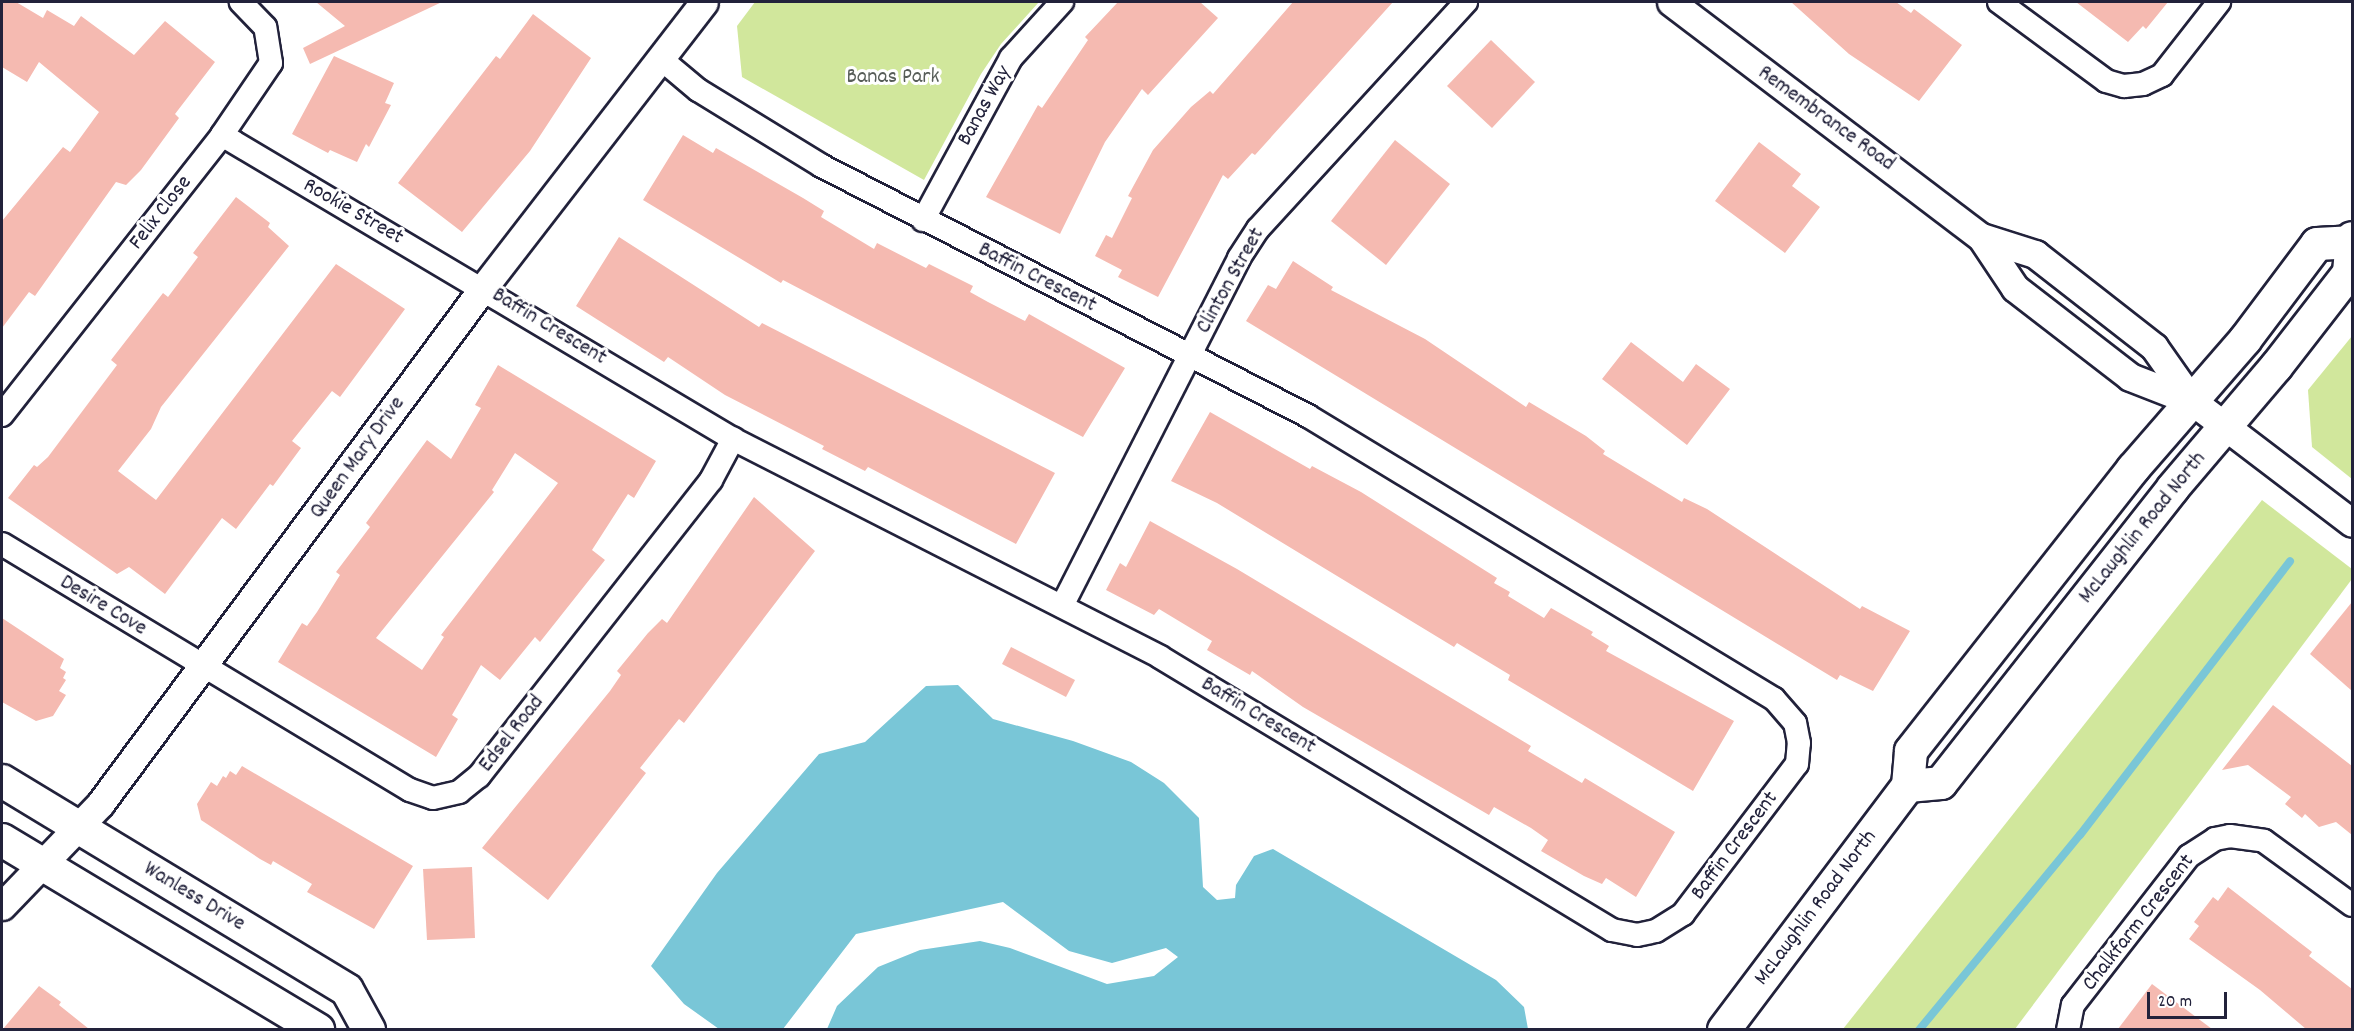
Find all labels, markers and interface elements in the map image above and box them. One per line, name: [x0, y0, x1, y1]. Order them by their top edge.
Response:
street label: Remembrance Road: [1752, 60, 1900, 178]
street label: Banas Way: [952, 61, 1018, 151]
park label: Banas Park: [846, 65, 940, 91]
street label: Felix Close: [124, 171, 198, 255]
street label: Rookie Street: [298, 173, 408, 251]
street label: Clinton Street: [1191, 223, 1271, 339]
street label: Baffin Crescent: [974, 237, 1100, 319]
street label: Baffin Crescent: [487, 282, 611, 372]
street label: Queen Mary Drive: [305, 392, 411, 524]
street label: McLaughlin Road North: [2074, 447, 2212, 609]
street label: Desire Cove: [55, 570, 151, 642]
street label: Baffin Crescent: [1196, 671, 1320, 761]
street label: Edsel Road: [474, 690, 550, 778]
street label: Baffin Crescent: [1686, 787, 1784, 905]
street label: McLaughlin Road North: [1749, 825, 1883, 991]
street label: Chalkfarm Crescent: [2077, 849, 2201, 997]
street label: Wanless Drive: [138, 856, 250, 938]
scale bar: [2150, 980, 2230, 1018]
text: 20 m: [2158, 990, 2192, 1015]

